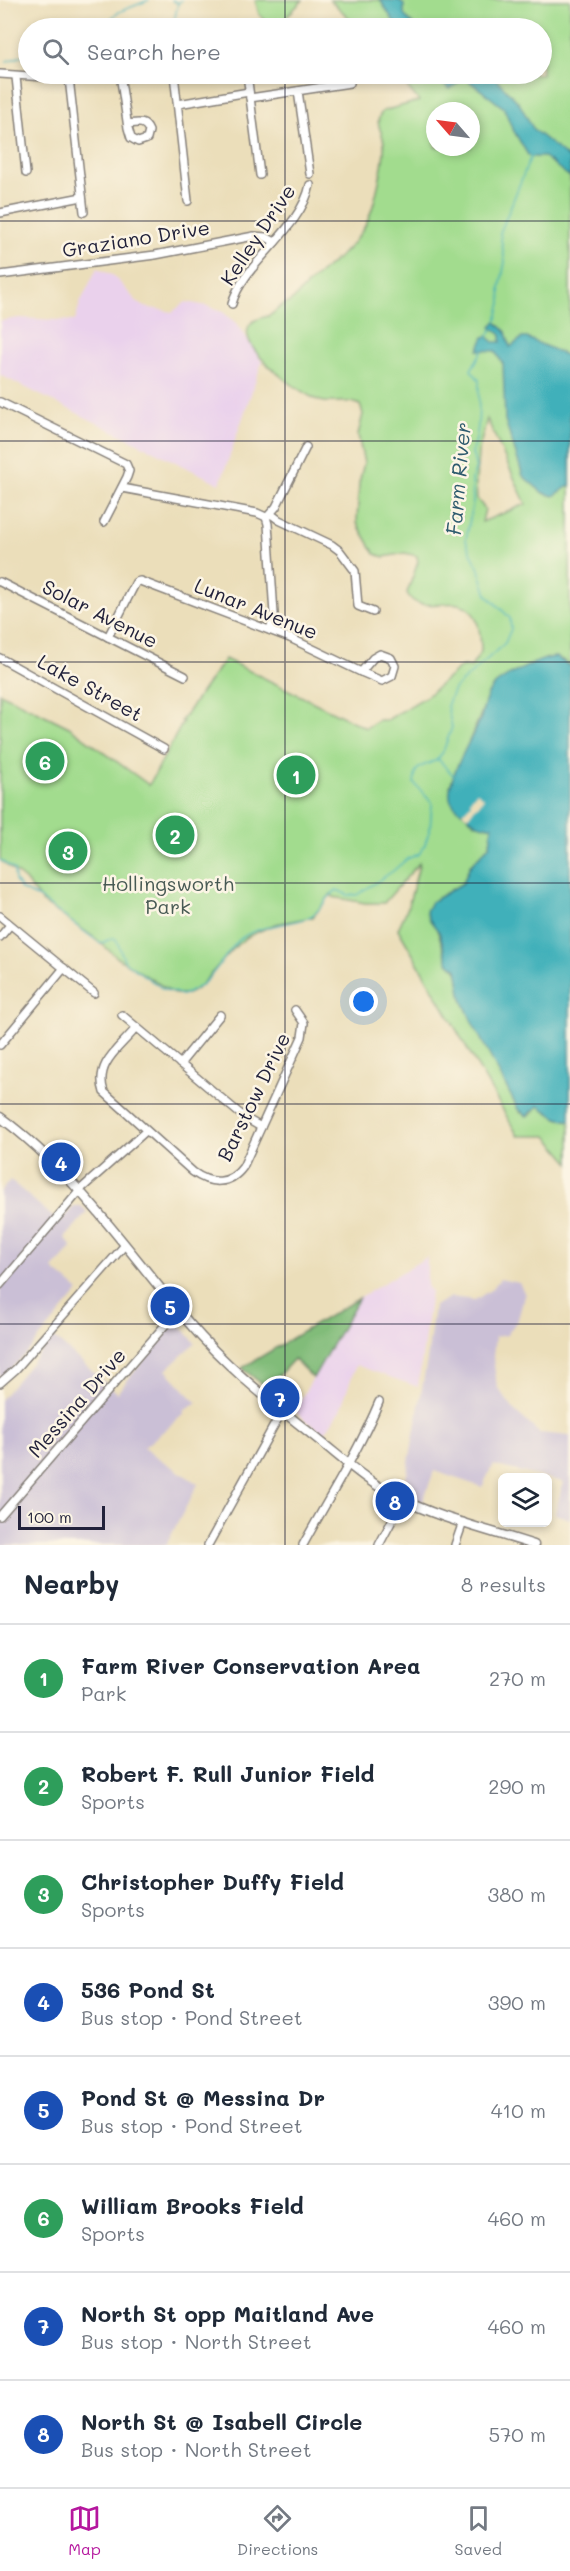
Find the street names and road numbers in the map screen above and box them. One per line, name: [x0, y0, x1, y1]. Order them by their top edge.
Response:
street label: Kelley Drive: [214, 179, 301, 290]
street label: Graziano Drive: [60, 213, 212, 263]
street label: Lunar Avenue: [191, 572, 322, 645]
street label: Solar Avenue: [38, 573, 163, 653]
street label: Lake Street: [33, 648, 148, 727]
street label: Barstow Drive: [211, 1028, 295, 1165]
street label: Messina Drive: [22, 1342, 131, 1462]

